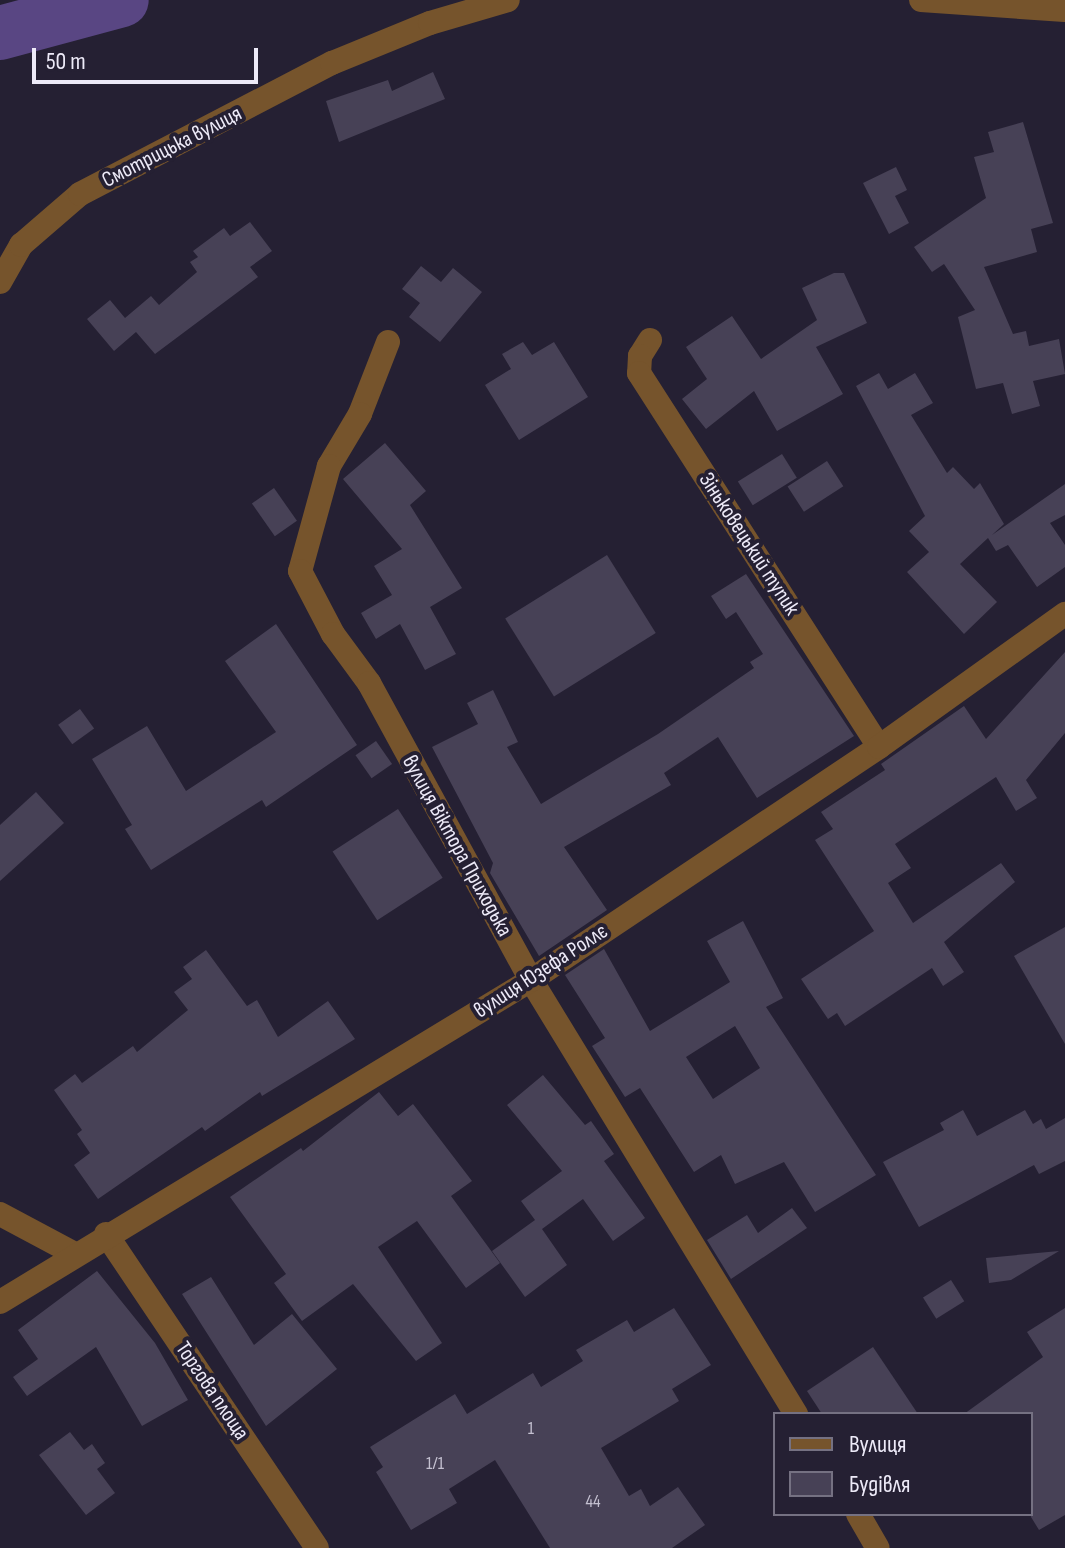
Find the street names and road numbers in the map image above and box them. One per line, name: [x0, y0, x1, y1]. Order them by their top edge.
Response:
street label: Смотрицька вулиця: [98, 100, 246, 194]
street label: Зіньковецький тупик: [693, 468, 805, 620]
street label: вулиця Віктора Приходька: [396, 751, 518, 941]
street label: вулиця Юзефа Роллє: [469, 918, 613, 1024]
street label: Торгова площа: [169, 1337, 255, 1445]

